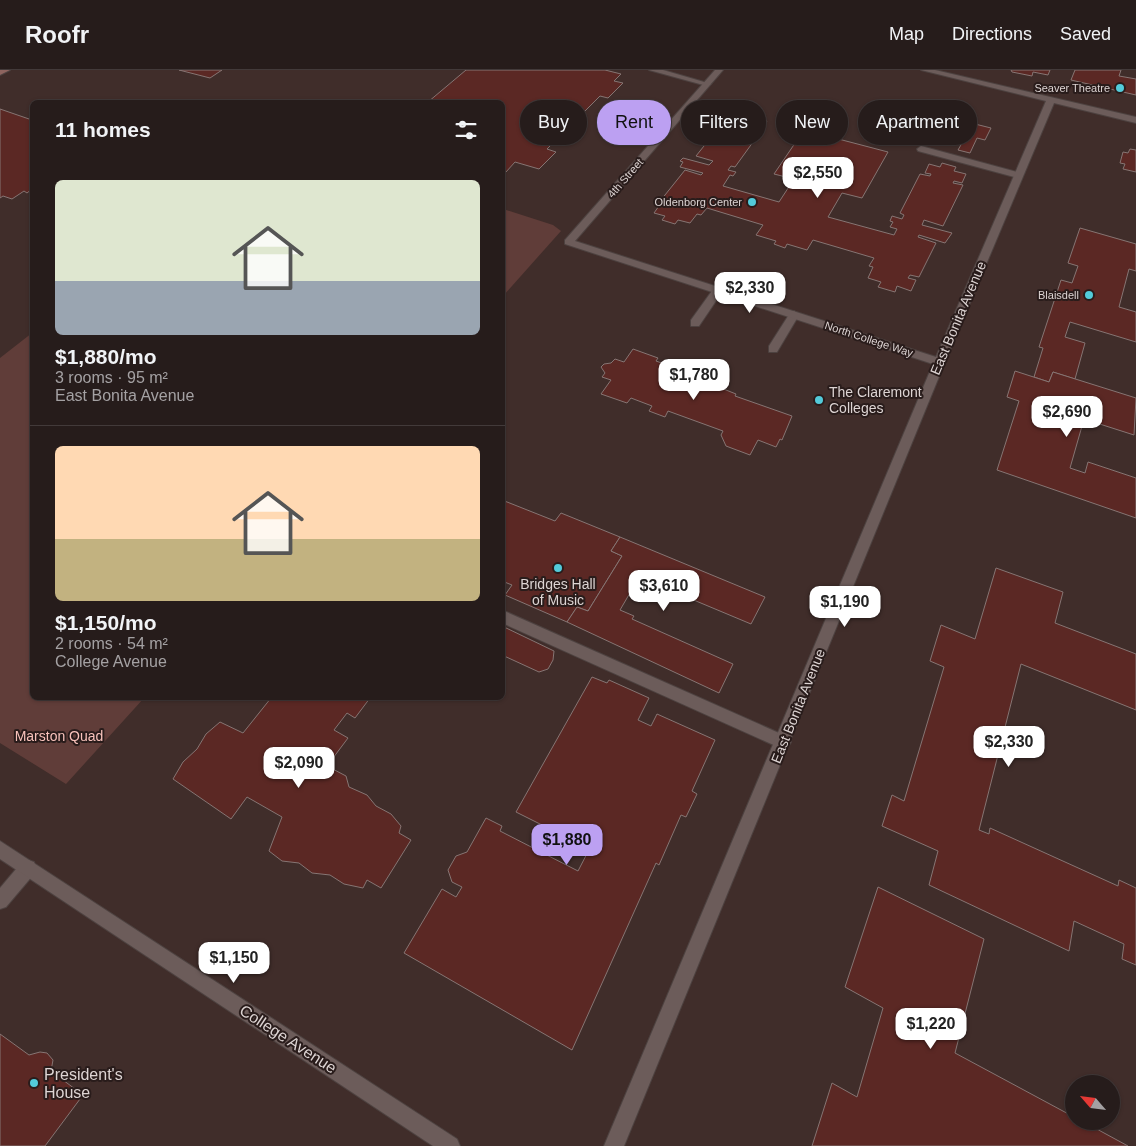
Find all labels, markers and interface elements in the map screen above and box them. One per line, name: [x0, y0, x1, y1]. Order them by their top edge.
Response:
text: Roofr: [25, 21, 89, 48]
text: Map: [889, 24, 924, 44]
text: Directions: [952, 24, 1032, 44]
text: Saved: [1060, 24, 1111, 44]
place label: Seaver Theatre: [1034, 82, 1110, 94]
marker: Seaver Theatre: [1114, 82, 1126, 94]
chip: Buy: [520, 100, 587, 145]
chip: Rent: [597, 100, 671, 145]
chip: Filters: [681, 100, 766, 145]
chip: New: [776, 100, 848, 145]
chip: Apartment: [858, 100, 977, 145]
icon: filters: [452, 116, 480, 144]
text: 11 homes: [55, 118, 151, 141]
street label: 4th Street: [605, 156, 645, 200]
pin: $2,550: [777, 156, 859, 199]
text: $2,550: [794, 164, 842, 181]
place label: Oldenborg Center: [655, 196, 742, 208]
marker: Oldenborg Center: [746, 196, 758, 208]
icon: home: [223, 213, 313, 303]
street label: East Bonita Avenue: [927, 259, 989, 377]
pin: $2,330: [709, 272, 791, 314]
text: $2,330: [726, 279, 774, 296]
place label: Blaisdell: [1038, 289, 1079, 301]
marker: Blaisdell: [1083, 289, 1095, 301]
street label: North College Way: [823, 319, 915, 359]
text: $1,880/mo: [55, 345, 157, 368]
pin: $1,780: [653, 358, 735, 401]
text: $1,780: [670, 366, 718, 383]
text: 3 rooms · 95 m²: [55, 369, 168, 386]
place label: The Claremont Colleges: [829, 384, 922, 416]
text: East Bonita Avenue: [55, 387, 194, 404]
marker: The Claremont Colleges: [813, 394, 825, 406]
pin: $2,690: [1026, 396, 1108, 438]
text: $2,690: [1043, 403, 1091, 420]
icon: home: [223, 478, 313, 568]
marker: Bridges Hall of Music: [552, 562, 564, 574]
pin: $3,610: [623, 570, 705, 612]
place label: Bridges Hall of Music: [520, 576, 596, 608]
text: $3,610: [640, 577, 688, 594]
pin: $1,190: [804, 586, 886, 628]
text: $1,190: [821, 593, 869, 610]
text: $1,150/mo: [55, 611, 157, 634]
text: 2 rooms · 54 m²: [55, 635, 168, 652]
street label: East Bonita Avenue: [768, 646, 828, 766]
text: College Avenue: [55, 653, 167, 670]
pin: $2,330: [968, 726, 1050, 768]
park label: Marston Quad: [15, 728, 103, 744]
text: $2,330: [985, 733, 1033, 750]
pin: $2,090: [258, 746, 340, 789]
text: $2,090: [275, 754, 323, 771]
pin: $1,880: [526, 824, 608, 866]
text: $1,880: [543, 831, 591, 848]
pin: $1,150: [193, 942, 275, 984]
text: $1,150: [210, 949, 258, 966]
street label: College Avenue: [236, 1001, 340, 1077]
pin: $1,220: [890, 1008, 972, 1050]
text: $1,220: [907, 1015, 955, 1032]
place label: President's House: [44, 1066, 123, 1101]
north arrow: [1065, 1075, 1120, 1130]
map controls: [1065, 1075, 1120, 1130]
marker: President's House: [28, 1077, 40, 1089]

